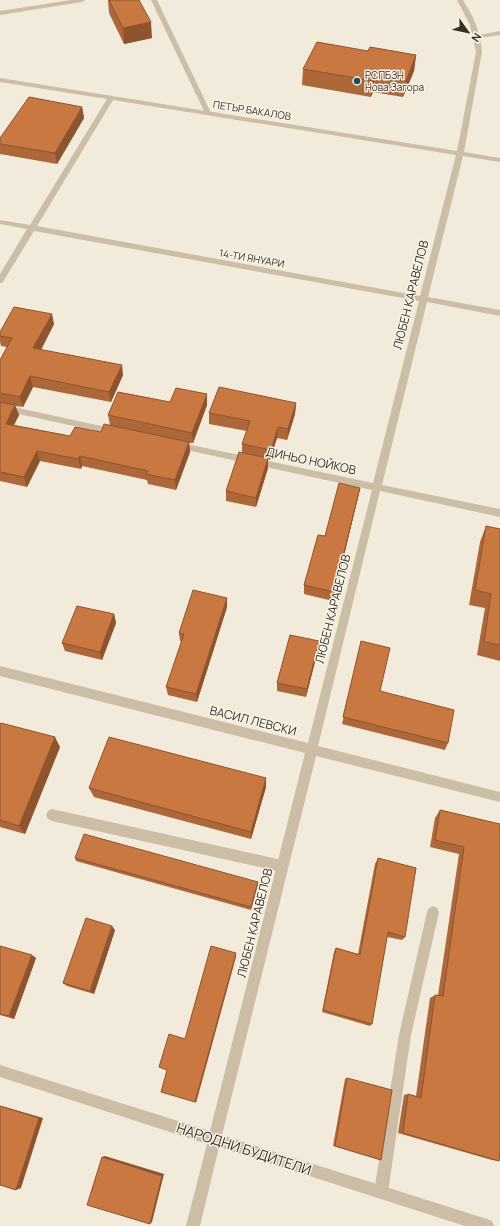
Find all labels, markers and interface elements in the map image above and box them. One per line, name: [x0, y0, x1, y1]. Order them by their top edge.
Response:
north arrow: [448, 12, 488, 52]
text: N: [468, 30, 485, 45]
place label: РСПБЗН Нова Загора: [365, 68, 424, 94]
marker: РСПБЗН Нова Загора: [352, 76, 362, 86]
street label: ПЕТЪР БАКАЛОВ: [212, 97, 292, 123]
street label: ЛЮБЕН КАРАВЕЛОВ: [389, 238, 432, 351]
street label: 14-ТИ ЯНУАРИ: [218, 245, 286, 271]
street label: ДИНЬО НОЙКОВ: [265, 443, 358, 478]
street label: ЛЮБЕН КАРАВЕЛОВ: [311, 552, 354, 665]
street label: ВАСИЛ ЛЕВСКИ: [208, 702, 298, 740]
street label: ЛЮБЕН КАРАВЕЛОВ: [233, 866, 276, 979]
street label: НАРОДНИ БУДИТЕЛИ: [174, 1118, 314, 1179]

